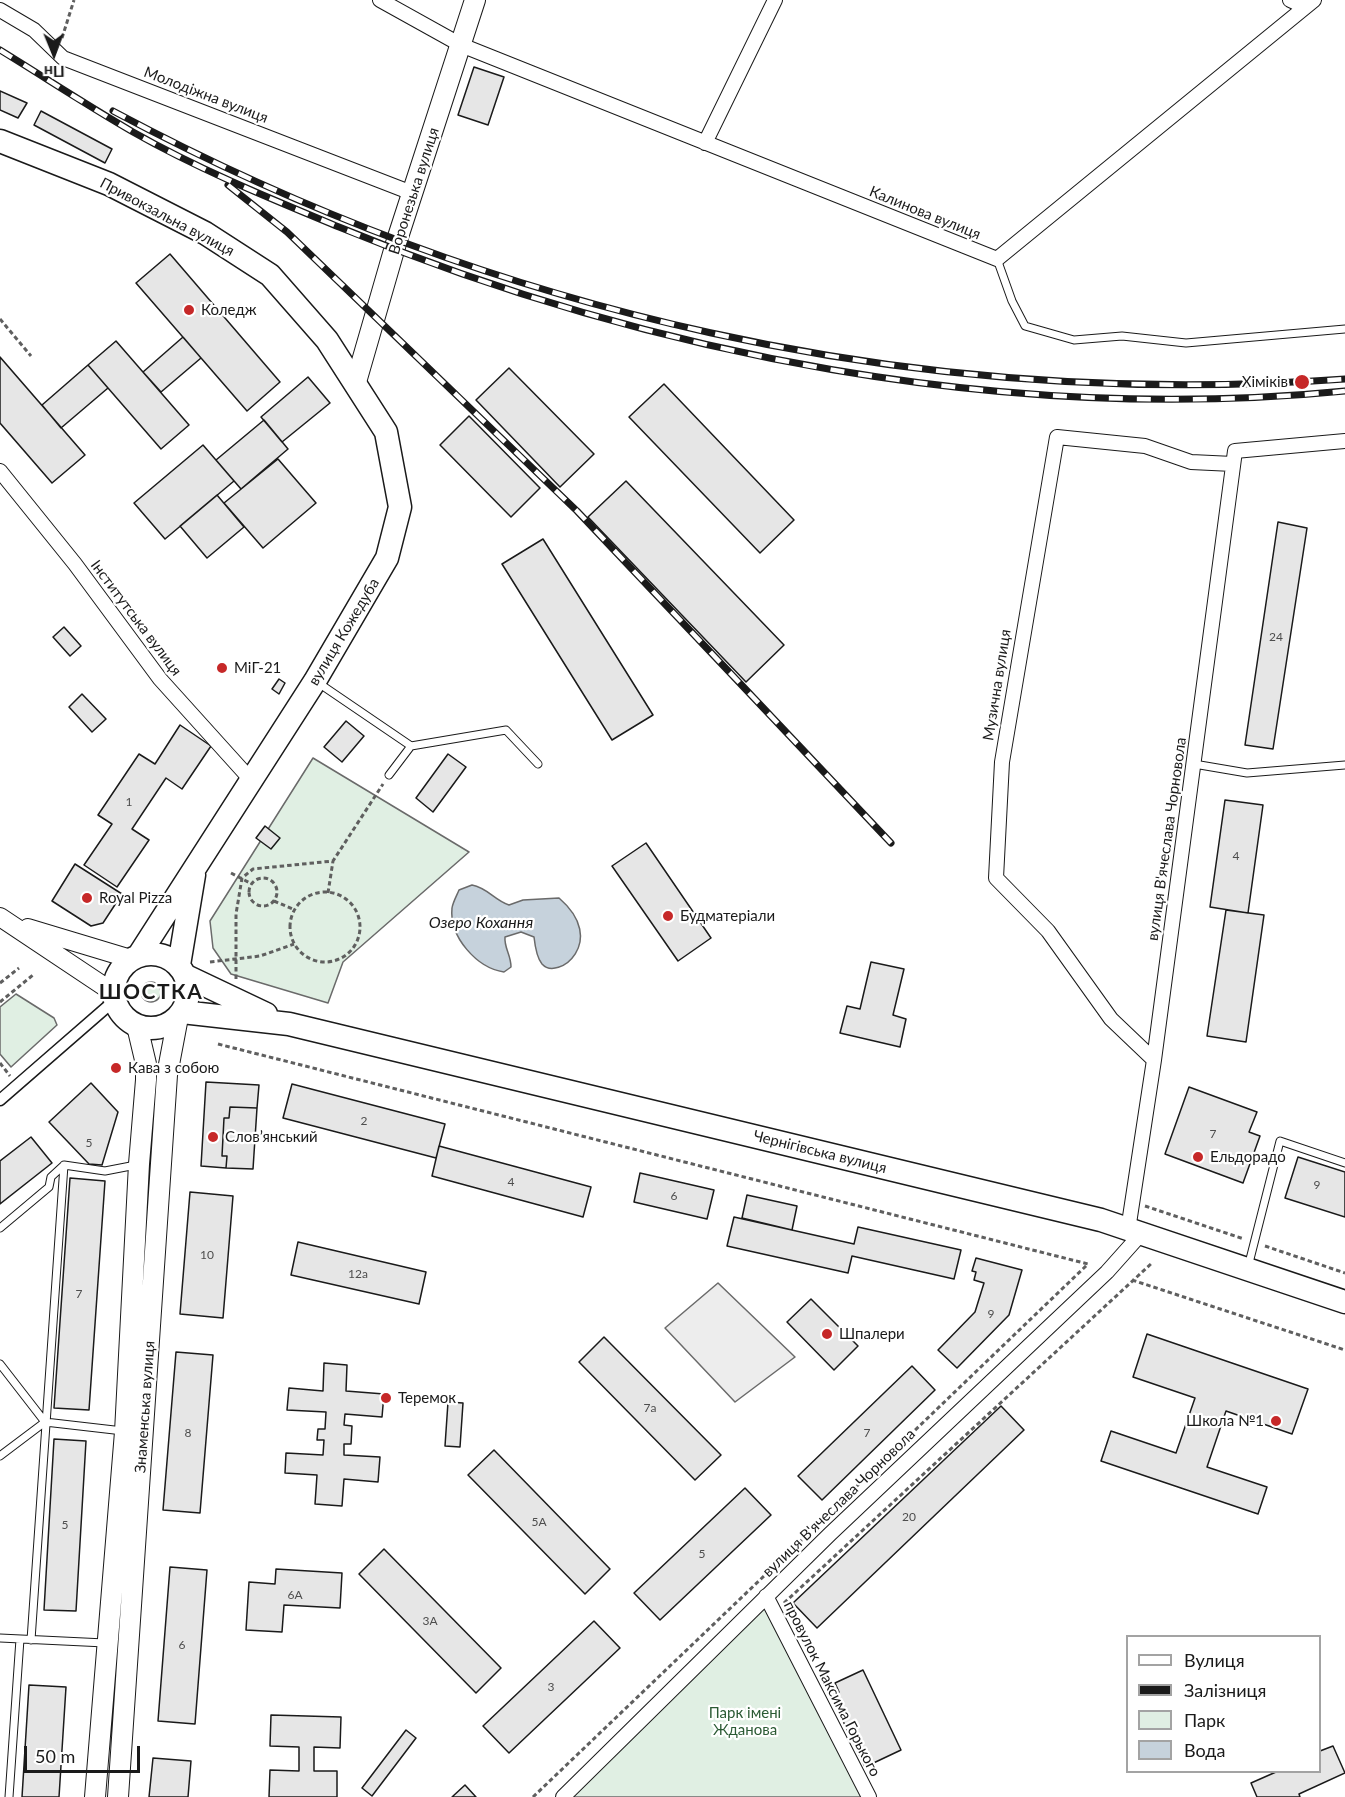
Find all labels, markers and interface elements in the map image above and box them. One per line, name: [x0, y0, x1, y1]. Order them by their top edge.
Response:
north arrow: [24, 24, 84, 84]
text: Пн: [44, 63, 65, 82]
street label: Молодіжна вулиця: [141, 63, 271, 127]
street label: Воронезька вулиця: [385, 125, 443, 257]
street label: Привокзальна вулиця: [97, 174, 237, 260]
street label: Калинова вулиця: [867, 182, 983, 244]
place label: Коледж: [201, 301, 256, 319]
marker: Коледж: [182, 303, 196, 317]
place label: Хіміків: [1242, 373, 1288, 391]
marker: Хіміків: [1293, 373, 1311, 391]
street label: Інститутська вулиця: [87, 557, 185, 679]
street label: вулиця Кожедуба: [305, 575, 383, 689]
street label: Музична вулиця: [979, 628, 1015, 742]
house number: 24: [1269, 630, 1283, 644]
place label: МіГ-21: [234, 659, 281, 677]
marker: МіГ-21: [215, 661, 229, 675]
street label: вулиця В'ячеслава Чорновола: [1144, 736, 1190, 942]
house number: 1: [126, 795, 132, 809]
house number: 4: [1233, 849, 1239, 863]
place label: Royal Pizza: [99, 889, 172, 907]
marker: Royal Pizza: [80, 891, 94, 905]
place label: Будматеріали: [680, 907, 775, 925]
marker: Будматеріали: [661, 909, 675, 923]
water label: Озеро Кохання: [429, 913, 533, 933]
district label: ШОСТКА: [99, 979, 203, 1005]
place label: Кава з собою: [128, 1059, 219, 1077]
marker: Кава з собою: [109, 1061, 123, 1075]
house number: 2: [361, 1114, 367, 1128]
street label: Чернігівська вулиця: [751, 1127, 889, 1177]
house number: 7: [1210, 1127, 1216, 1141]
place label: Слов’янський: [225, 1128, 318, 1146]
marker: Слов’янський: [206, 1130, 220, 1144]
house number: 5: [86, 1136, 92, 1150]
place label: Ельдорадо: [1210, 1148, 1286, 1166]
marker: Ельдорадо: [1191, 1150, 1205, 1164]
house number: 4: [508, 1175, 514, 1189]
house number: 9: [1314, 1178, 1320, 1192]
house number: 6: [671, 1189, 677, 1203]
house number: 10: [200, 1248, 214, 1262]
house number: 12а: [348, 1267, 368, 1281]
house number: 7: [76, 1287, 82, 1301]
house number: 9: [988, 1307, 994, 1321]
place label: Шпалери: [839, 1325, 905, 1343]
marker: Шпалери: [820, 1327, 834, 1341]
street label: Знаменська вулиця: [131, 1340, 159, 1474]
place label: Теремок: [398, 1389, 456, 1407]
marker: Теремок: [379, 1391, 393, 1405]
house number: 7а: [644, 1401, 656, 1415]
place label: Школа №1: [1186, 1412, 1264, 1430]
marker: Школа №1: [1269, 1414, 1283, 1428]
street label: вулиця В'ячеслава Чорновола: [759, 1425, 919, 1581]
house number: 8: [185, 1426, 191, 1440]
house number: 7: [864, 1426, 870, 1440]
house number: 20: [902, 1510, 916, 1524]
house number: 5А: [531, 1515, 547, 1529]
house number: 5: [62, 1518, 68, 1532]
house number: 5: [699, 1547, 705, 1561]
house number: 6А: [287, 1588, 303, 1602]
street label: провулок Максима Горького: [780, 1598, 884, 1780]
house number: 3А: [422, 1614, 438, 1628]
legend: [1126, 1635, 1321, 1773]
house number: 6: [179, 1638, 185, 1652]
text: Вулиця: [1184, 1649, 1245, 1671]
text: Залізниця: [1184, 1679, 1266, 1701]
house number: 3: [548, 1680, 554, 1694]
park label: Парк імені Жданова: [709, 1704, 781, 1739]
text: Парк: [1184, 1709, 1225, 1731]
scale bar: [27, 1734, 142, 1772]
text: Вода: [1184, 1739, 1225, 1761]
text: 50 m: [35, 1745, 75, 1767]

